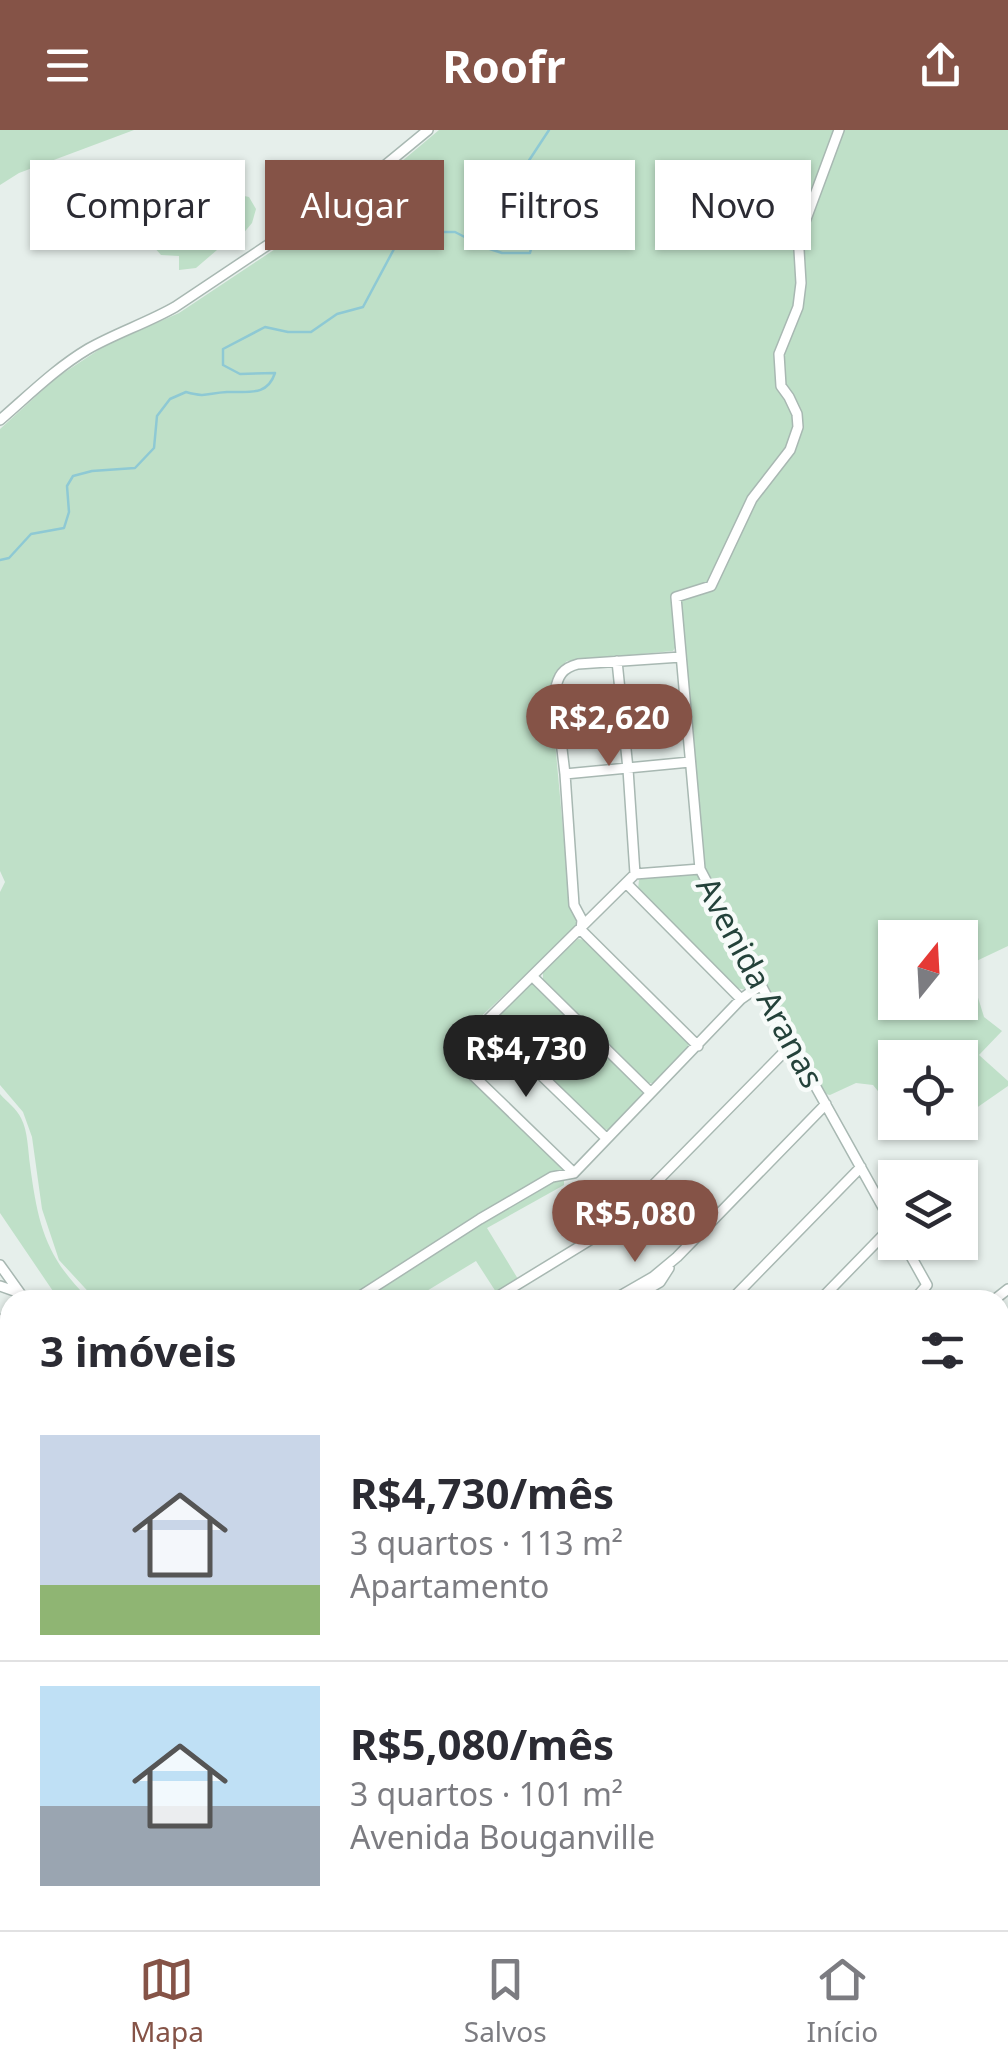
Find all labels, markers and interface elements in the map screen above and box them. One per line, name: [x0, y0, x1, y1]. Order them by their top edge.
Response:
text: Roofr: [442, 35, 566, 96]
icon: menu: [40, 38, 95, 93]
icon: share: [913, 38, 968, 93]
chip: Comprar: [30, 160, 245, 250]
chip: Alugar: [265, 160, 444, 250]
chip: Filtros: [464, 160, 635, 250]
chip: Novo: [655, 160, 811, 250]
pin: R$2,620: [517, 684, 701, 769]
text: R$2,620: [548, 695, 670, 738]
street label: Avenida Aranas: [687, 869, 835, 1095]
north arrow: [878, 920, 978, 1020]
map controls: [878, 920, 978, 1260]
pin: R$4,730: [434, 1015, 618, 1100]
text: R$4,730: [465, 1026, 587, 1069]
button: locate: [878, 1040, 978, 1140]
button: layers: [878, 1160, 978, 1260]
pin: R$5,080: [543, 1180, 727, 1265]
text: R$5,080: [574, 1191, 696, 1234]
text: 3 imóveis: [40, 1322, 237, 1379]
icon: filters: [915, 1323, 970, 1378]
text: R$4,730/mês: [350, 1464, 614, 1521]
icon: home: [120, 1475, 240, 1595]
text: 3 quartos · 113 m²: [350, 1521, 623, 1564]
text: Apartamento: [350, 1564, 549, 1607]
text: R$5,080/mês: [350, 1715, 614, 1772]
icon: home: [120, 1726, 240, 1846]
text: 3 quartos · 101 m²: [350, 1772, 623, 1815]
text: Avenida Bouganville: [350, 1815, 655, 1858]
tab: Mapa: [130, 1952, 204, 2050]
tab: Salvos: [464, 1952, 547, 2050]
tab: Início: [806, 1952, 878, 2050]

